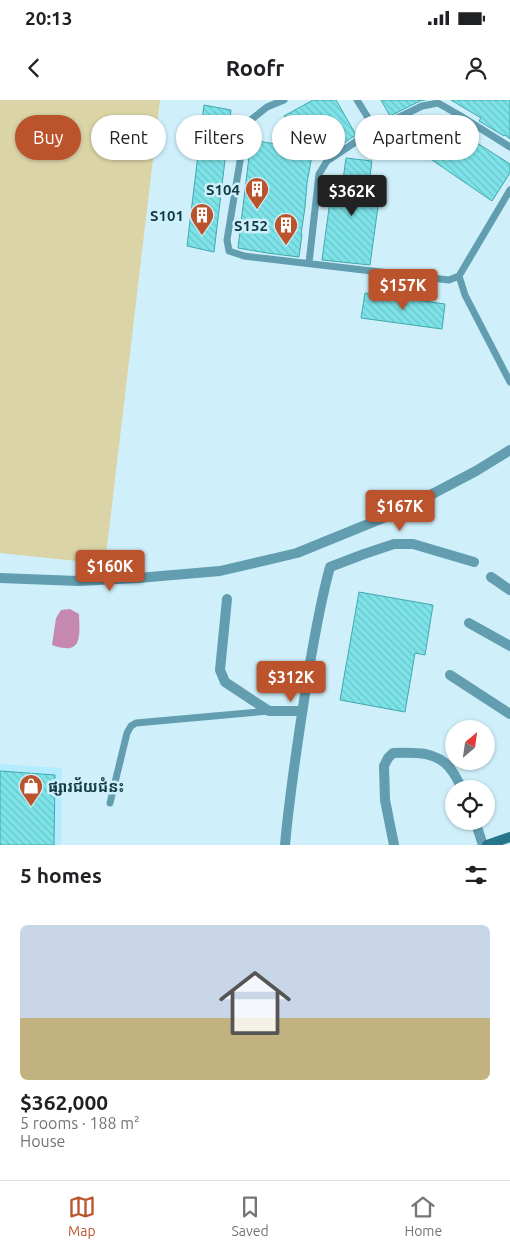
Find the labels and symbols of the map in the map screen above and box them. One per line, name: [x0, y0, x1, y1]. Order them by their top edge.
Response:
pin: $362K: [317, 174, 387, 217]
building icon: S104: [244, 176, 270, 210]
place label: S104: [206, 181, 240, 198]
building icon: S101: [189, 202, 215, 236]
place label: S101: [150, 207, 184, 224]
building icon: S152: [273, 212, 299, 246]
place label: S152: [234, 217, 268, 234]
pin: $157K: [368, 268, 438, 311]
pin: $167K: [365, 490, 435, 532]
pin: $160K: [75, 550, 145, 592]
pin: $312K: [256, 660, 326, 703]
north arrow: [445, 720, 495, 770]
shop icon: ផ្សារជ័យជំនះ: [18, 773, 44, 807]
place label: ផ្សារជ័យជំនះ: [48, 776, 124, 796]

